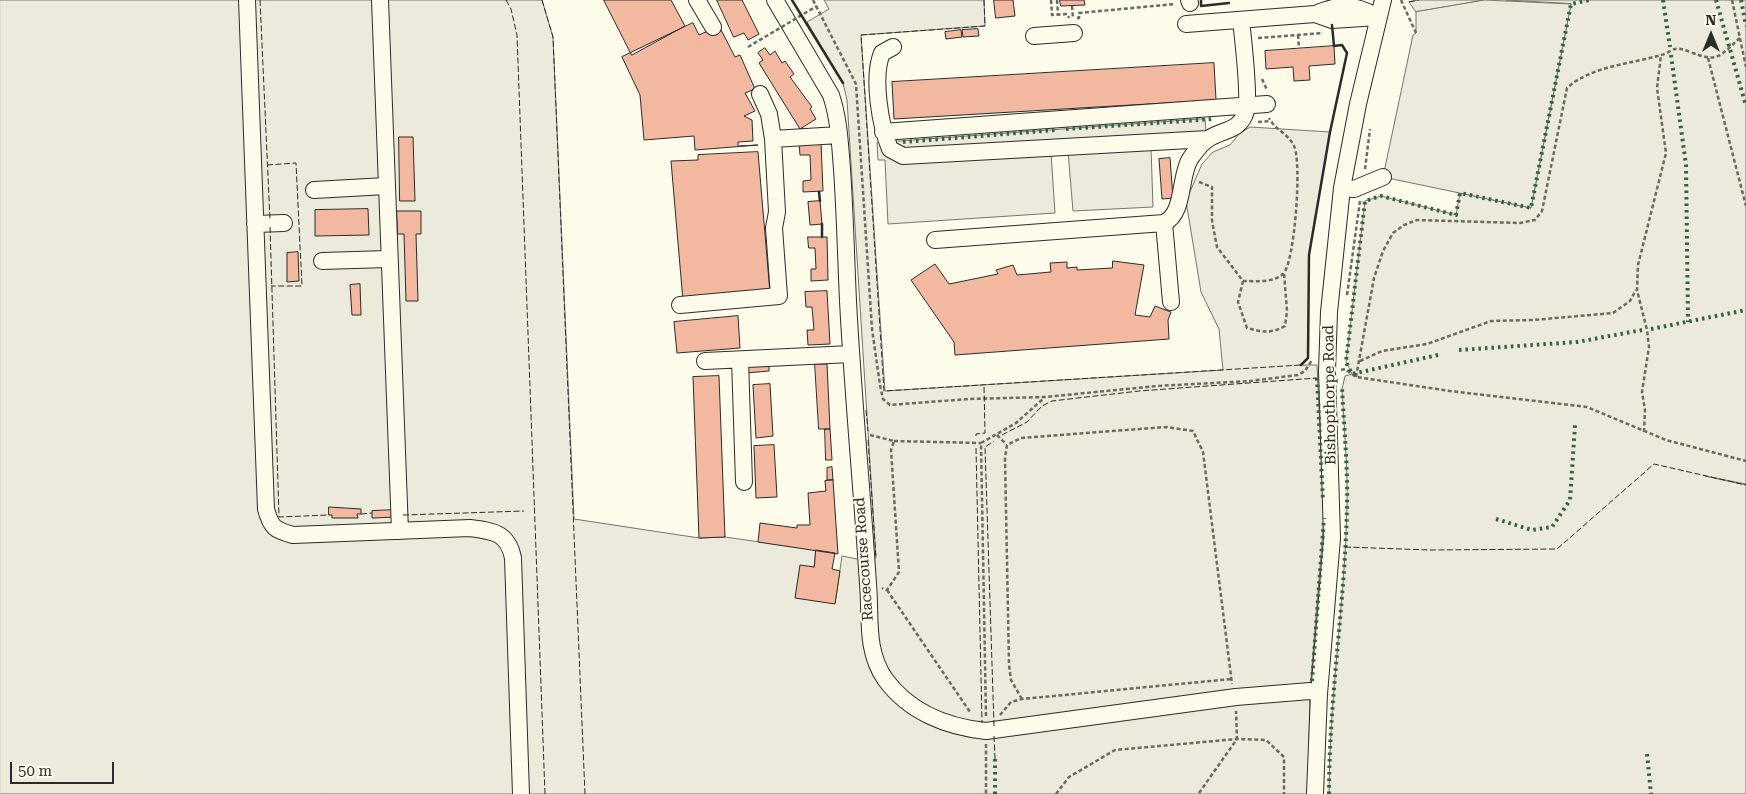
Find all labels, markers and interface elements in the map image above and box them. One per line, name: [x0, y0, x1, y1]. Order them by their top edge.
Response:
north arrow: [1686, 10, 1736, 60]
text: N: [1706, 12, 1716, 28]
street label: Bishopthorpe Road: [1320, 325, 1340, 465]
street label: Racecourse Road: [851, 497, 877, 621]
scale bar: [12, 752, 116, 784]
text: 50 m: [18, 762, 52, 780]

